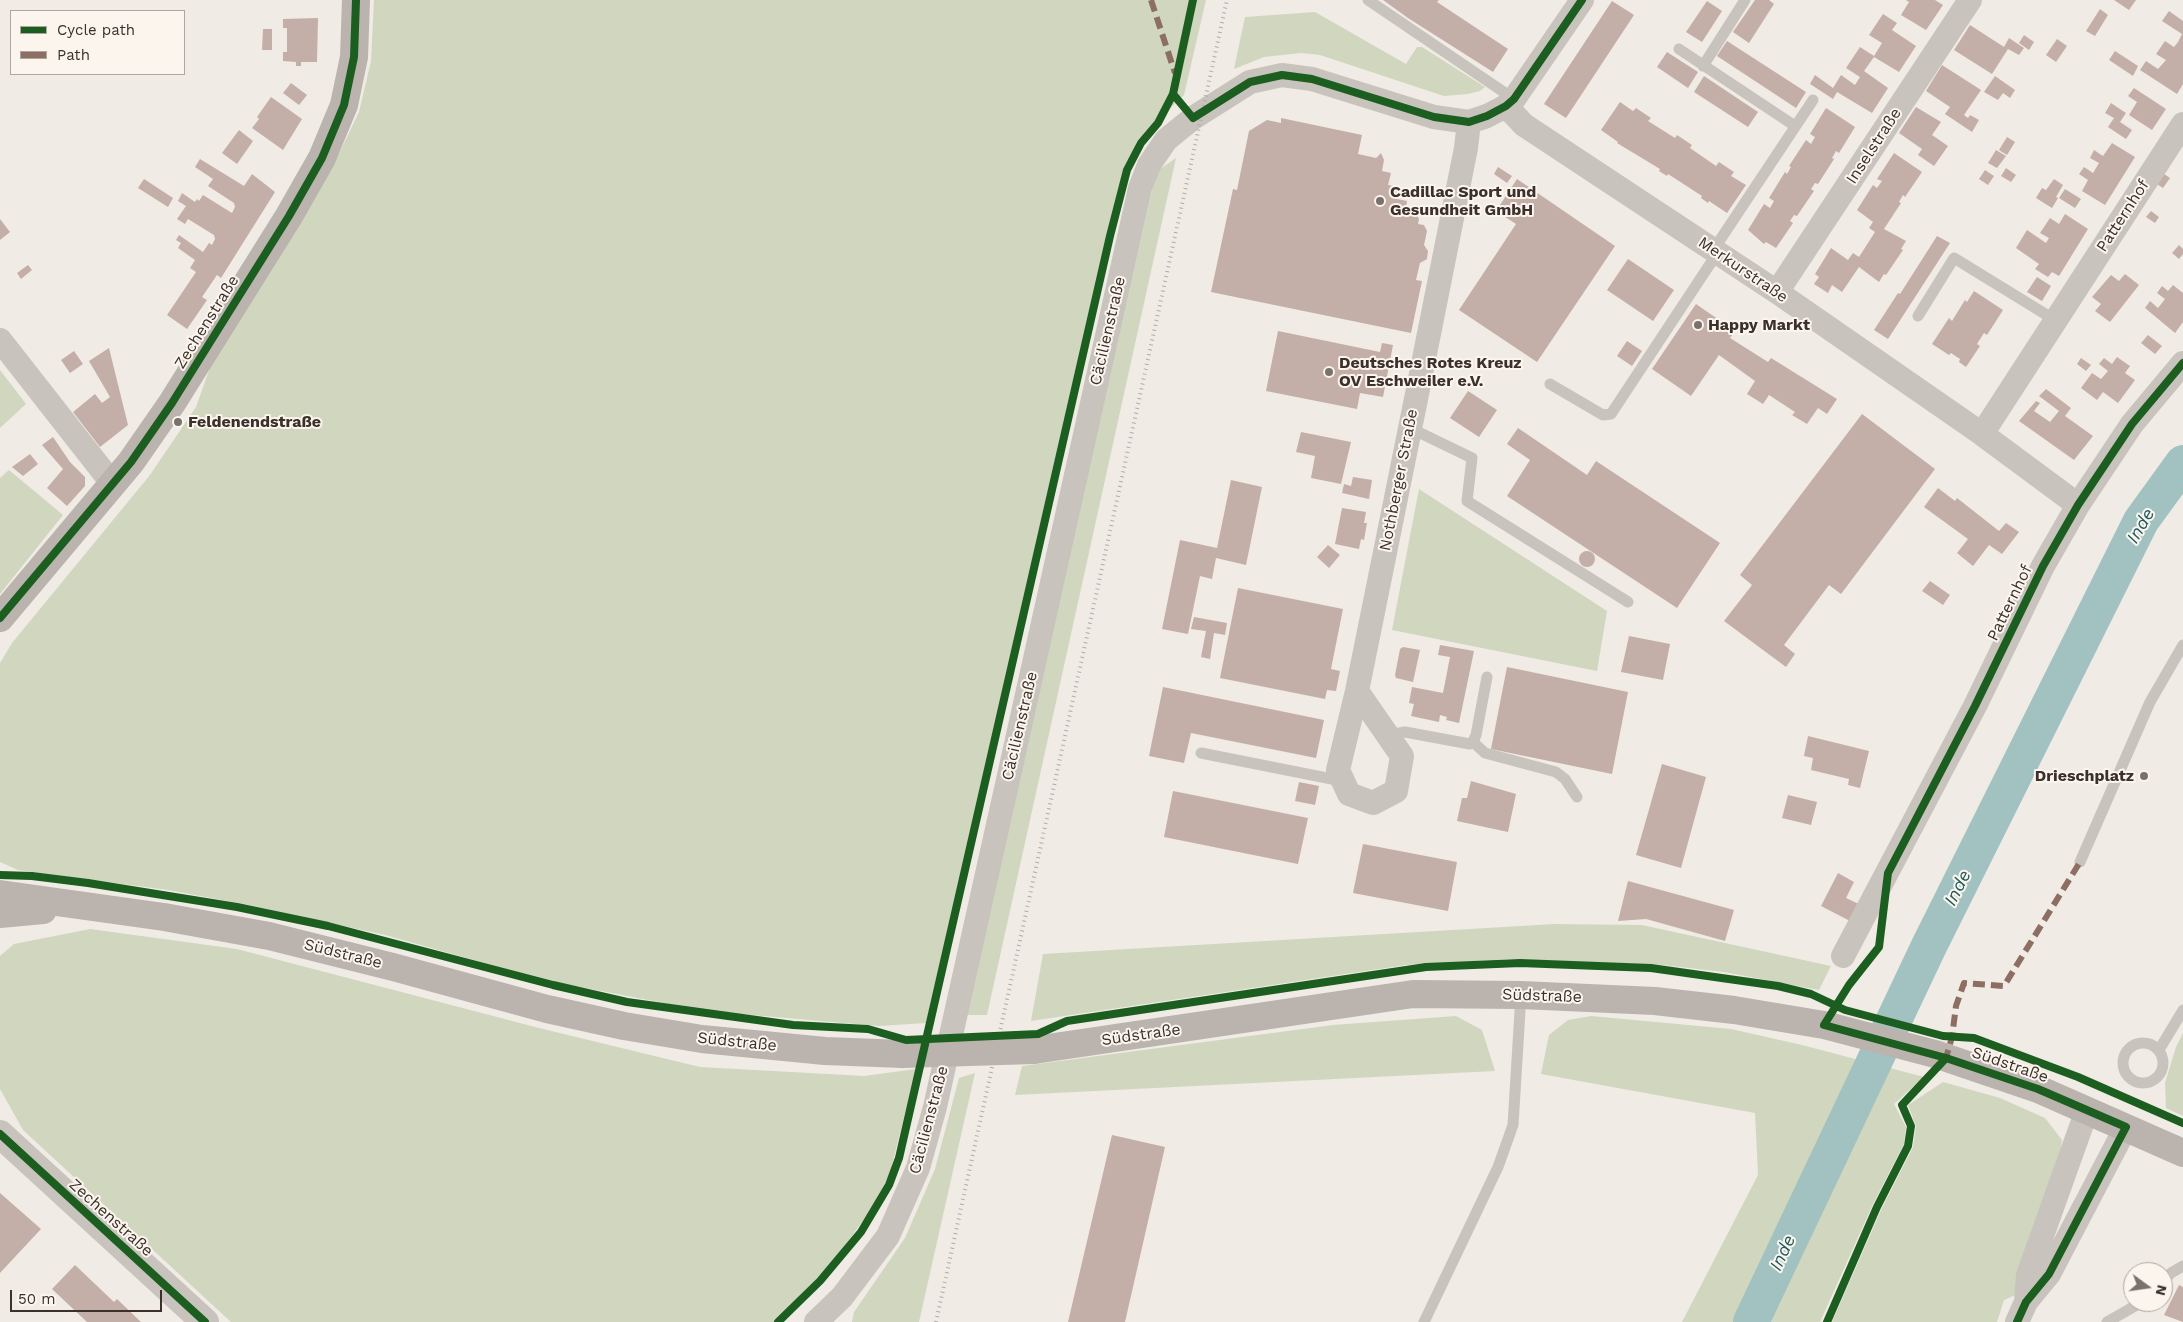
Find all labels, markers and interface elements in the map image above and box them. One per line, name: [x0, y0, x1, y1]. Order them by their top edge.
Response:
legend: [10, 10, 185, 75]
text: Cycle path: [57, 21, 135, 39]
text: Path: [57, 46, 90, 64]
street label: Inselstraße: [1842, 104, 1906, 188]
street label: Patternhof: [2093, 176, 2153, 256]
place label: Cadillac Sport und Gesundheit GmbH: [1390, 182, 1536, 220]
marker: Cadillac Sport und Gesundheit GmbH: [1374, 195, 1386, 207]
street label: Merkurstraße: [1695, 233, 1791, 307]
street label: Zechenstraße: [171, 272, 243, 372]
street label: Cäcilienstraße: [1086, 275, 1130, 387]
place label: Happy Markt: [1708, 315, 1810, 335]
marker: Happy Markt: [1692, 319, 1704, 331]
place label: Deutsches Rotes Kreuz OV Eschweiler e.V.: [1339, 353, 1522, 391]
marker: Deutsches Rotes Kreuz OV Eschweiler e.V.: [1323, 366, 1335, 378]
street label: Nothberger Straße: [1376, 407, 1422, 553]
place label: Feldenendstraße: [188, 412, 321, 432]
marker: Feldenendstraße: [172, 416, 184, 428]
water label: Inde: [2122, 504, 2160, 548]
street label: Patternhof: [1983, 562, 2037, 644]
street label: Cäcilienstraße: [998, 670, 1042, 782]
place label: Drieschplatz: [2035, 766, 2134, 786]
marker: Drieschplatz: [2138, 770, 2150, 782]
water label: Inde: [1940, 867, 1976, 909]
street label: Südstraße: [302, 935, 384, 973]
street label: Südstraße: [1502, 985, 1582, 1007]
street label: Südstraße: [1100, 1020, 1182, 1050]
street label: Südstraße: [696, 1028, 778, 1056]
street label: Südstraße: [1969, 1043, 2051, 1087]
street label: Cäcilienstraße: [905, 1064, 953, 1176]
street label: Zechenstraße: [65, 1175, 157, 1261]
water label: Inde: [1765, 1232, 1801, 1274]
north arrow: [2123, 1262, 2173, 1312]
scale bar: [12, 1280, 165, 1312]
text: N: [2153, 1283, 2171, 1297]
text: 50 m: [18, 1290, 55, 1308]

